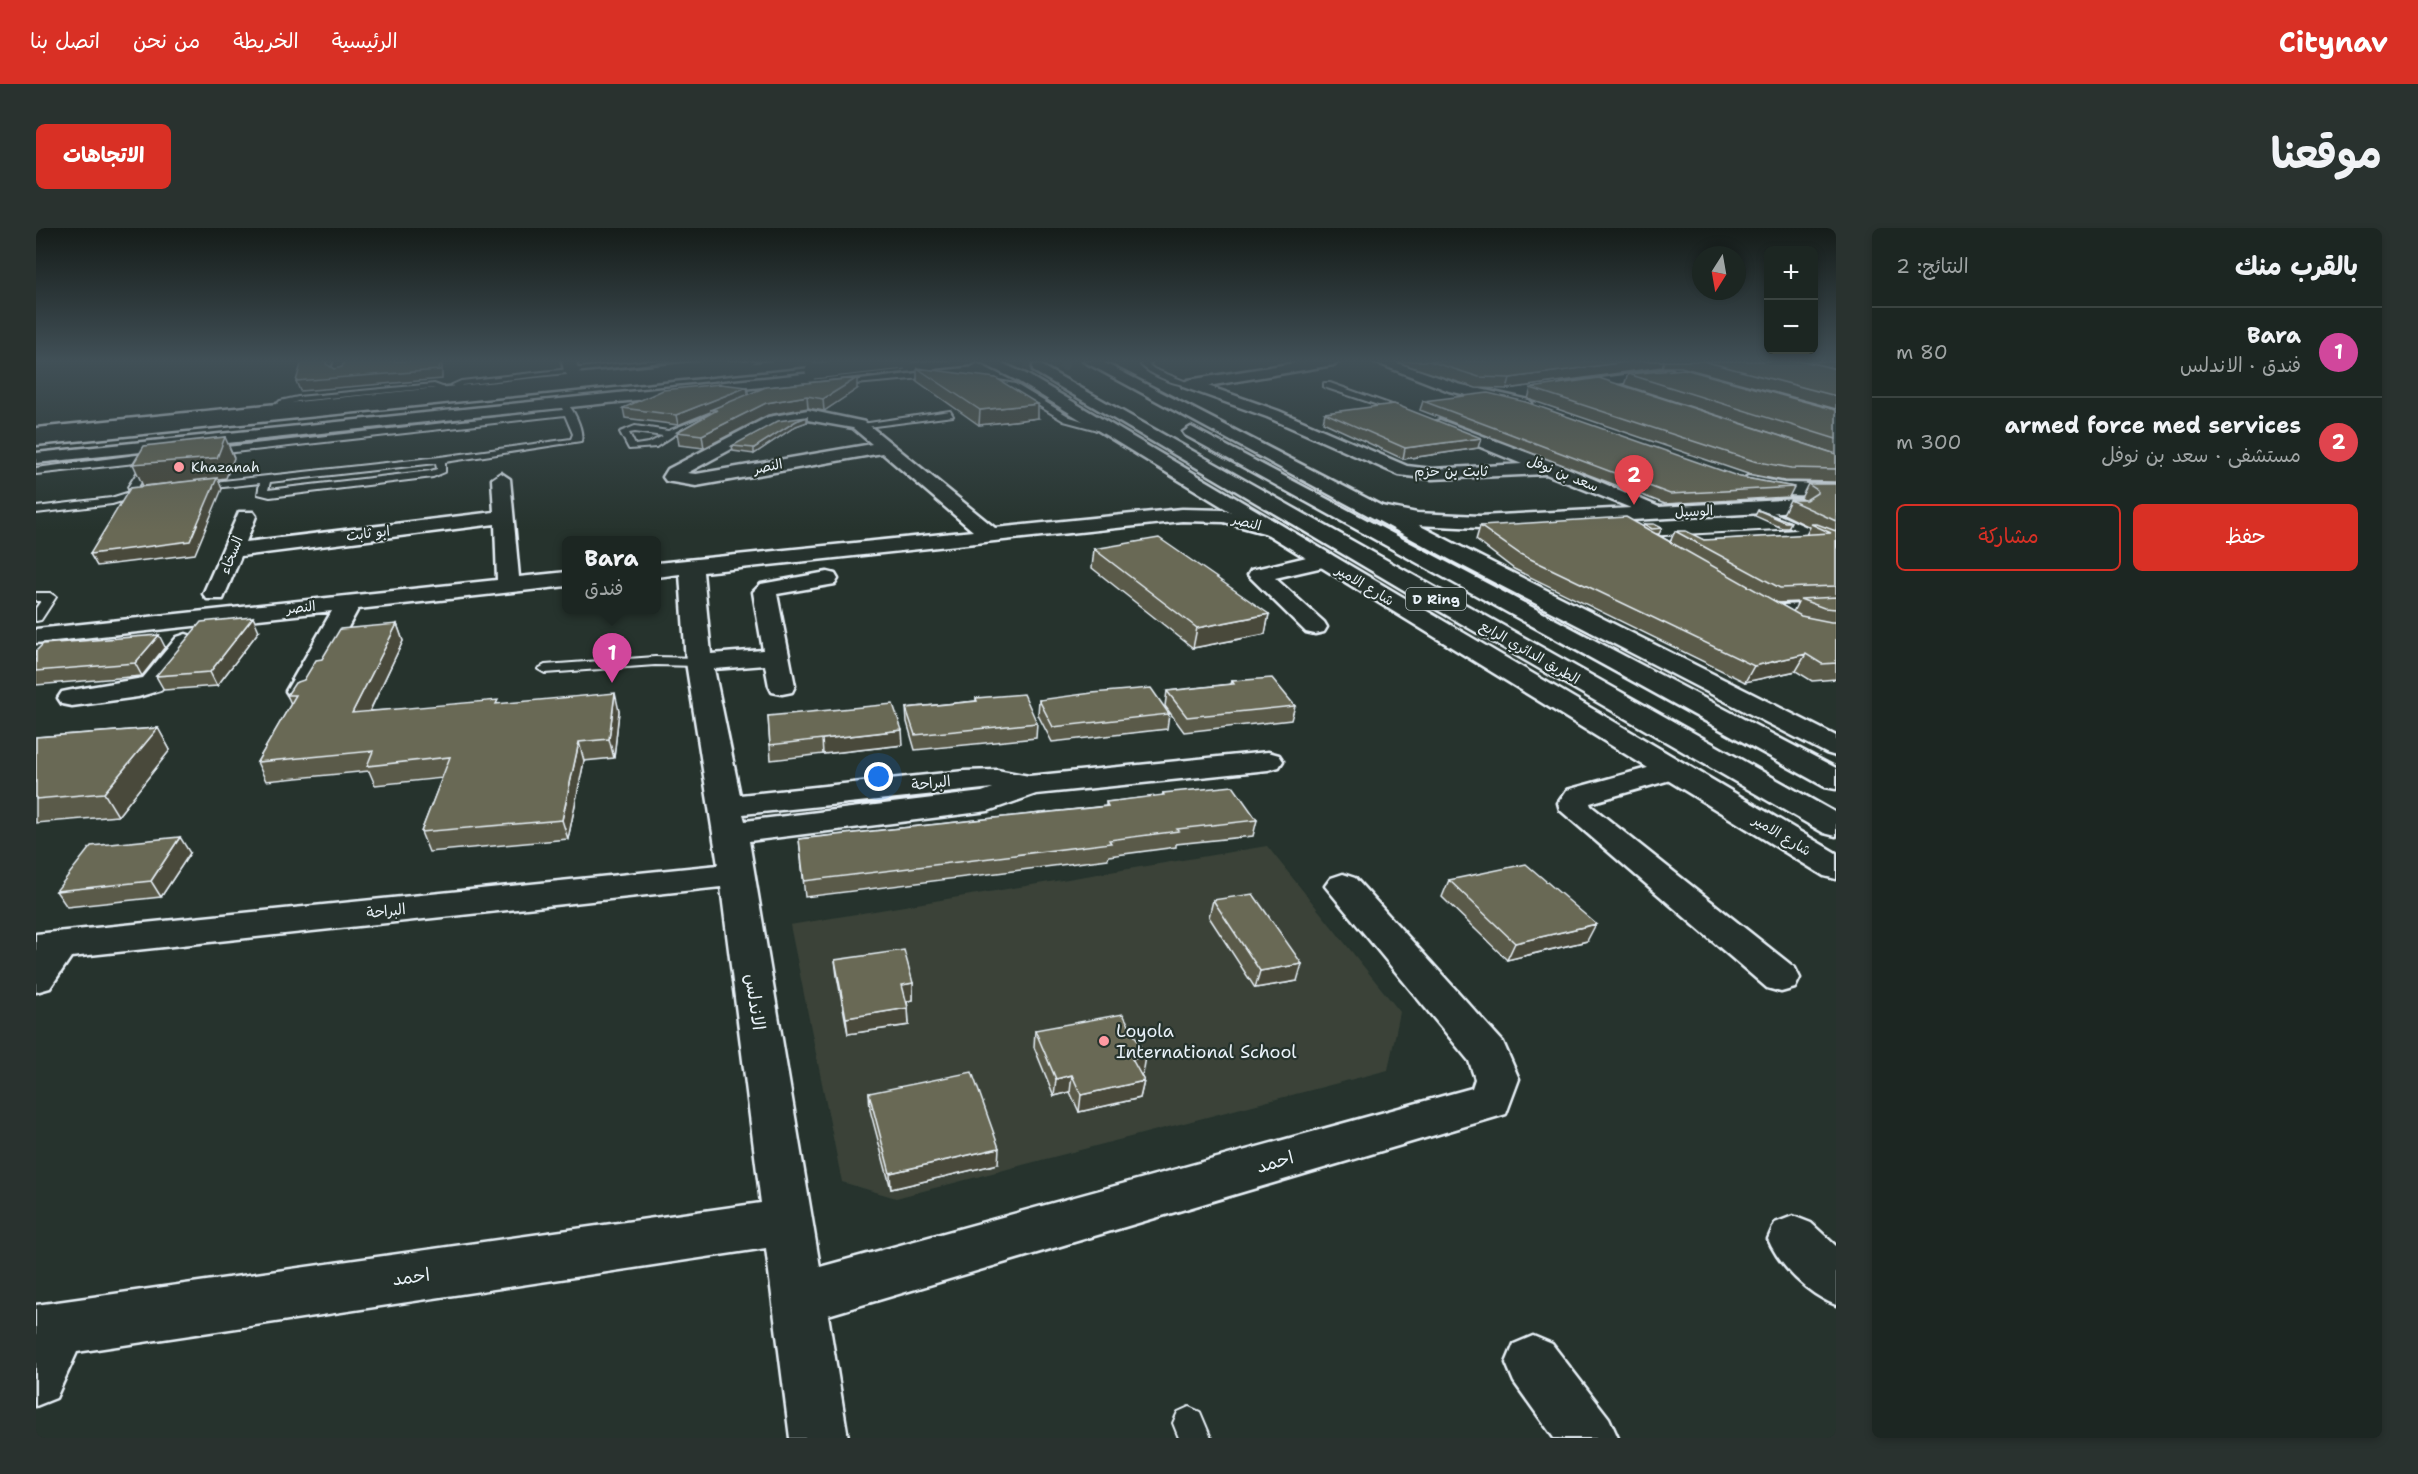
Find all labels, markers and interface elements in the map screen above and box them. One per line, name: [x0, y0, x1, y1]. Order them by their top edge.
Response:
text: Citynav: [2279, 23, 2388, 61]
text: اتصل بنا: [30, 27, 100, 55]
text: من نحن: [133, 27, 200, 55]
text: الخريطة: [233, 27, 299, 55]
text: الرئيسية: [332, 27, 398, 55]
button: الاتجاهات: [36, 124, 171, 189]
text: موقعنا: [2271, 125, 2382, 181]
north arrow: [1692, 246, 1746, 300]
map controls: [1764, 246, 1818, 354]
button: +: [1764, 246, 1818, 300]
text: بالقرب منك: [2235, 248, 2358, 283]
text: النتائج: 2: [1896, 253, 1969, 279]
button: −: [1764, 300, 1818, 354]
text: Bara: [2247, 321, 2301, 350]
text: 80 m: [1896, 339, 1948, 365]
text: 1: [2334, 339, 2343, 365]
text: فندق · الاندلس: [2180, 352, 2301, 378]
text: armed force med services: [2005, 411, 2301, 440]
text: 300 m: [1896, 429, 1962, 455]
text: 2: [2332, 429, 2346, 455]
text: مستشفى · سعد بن نوفل: [2101, 442, 2301, 468]
street label: سعد بن نوفل: [1525, 451, 1601, 495]
street label: النصر: [751, 454, 784, 478]
pin: 2: [1614, 456, 1654, 505]
place label: Khazanah: [191, 458, 260, 476]
marker: Khazanah: [172, 460, 186, 474]
street label: ثابت بن حزم: [1414, 462, 1489, 482]
street label: الوسيل: [1674, 501, 1714, 522]
button: مشاركة: [1896, 504, 2121, 571]
button: حفظ: [2133, 504, 2358, 571]
street label: النصر: [1230, 509, 1263, 534]
street label: ابو ثابت: [345, 521, 391, 545]
street label: السخاء: [215, 533, 247, 577]
popup: [562, 536, 661, 614]
text: Bara: [585, 544, 638, 573]
street label: شارع الامير: [1331, 560, 1397, 610]
text: فندق: [585, 575, 623, 601]
road number: D Ring: [1406, 588, 1466, 610]
street label: النصر: [285, 597, 316, 618]
street label: الطريق الدائري الرابع: [1476, 616, 1583, 690]
pin: 1: [592, 634, 632, 683]
your location: [864, 762, 893, 791]
street label: البراحة: [910, 771, 952, 795]
street label: شارع الامير: [1748, 810, 1814, 860]
street label: البراحة: [365, 899, 407, 923]
street label: الاندلس: [739, 972, 771, 1032]
place label: Loyola International School: [1116, 1019, 1297, 1064]
marker: Loyola International School: [1097, 1034, 1111, 1048]
street label: احمد: [1254, 1145, 1296, 1179]
street label: احمد: [391, 1262, 431, 1292]

